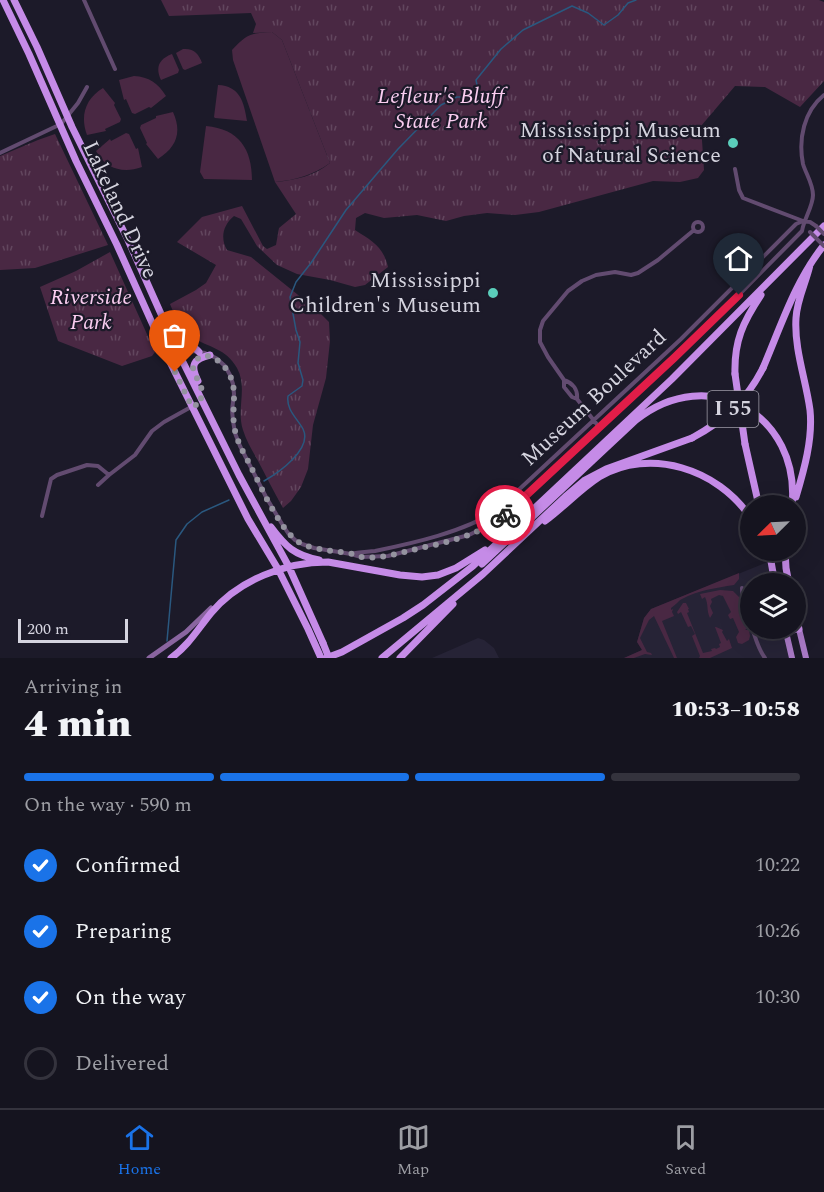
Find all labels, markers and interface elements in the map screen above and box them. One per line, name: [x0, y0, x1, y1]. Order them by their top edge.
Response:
park label: Lefleur's Bluff State Park: [377, 80, 509, 138]
place label: Mississippi Museum of Natural Science: [519, 114, 721, 172]
street label: Lakeland Drive: [74, 136, 166, 284]
marker: Mississippi Museum of Natural Science: [726, 136, 740, 150]
pin: [713, 233, 764, 295]
icon: home: [722, 242, 755, 275]
place label: Mississippi Children's Museum: [289, 264, 481, 322]
park label: Riverside Park: [50, 281, 132, 339]
marker: Mississippi Children's Museum: [486, 286, 500, 300]
pin: [149, 310, 200, 372]
icon: bag: [158, 319, 191, 352]
street label: Museum Boulevard: [514, 322, 674, 474]
road number: I 55: [708, 391, 758, 427]
courier: [475, 485, 535, 545]
north arrow: [740, 495, 806, 561]
map controls: [740, 495, 806, 639]
icon: bike: [489, 499, 522, 532]
button: layers: [740, 573, 806, 639]
scale bar: [18, 616, 128, 644]
text: 200 m: [27, 617, 69, 641]
text: Arriving in: [24, 672, 122, 702]
text: 10:53–10:58: [671, 693, 800, 726]
text: 4 min: [24, 695, 132, 754]
text: On the way · 590 m: [24, 790, 192, 820]
icon: check: [24, 849, 57, 882]
text: Confirmed: [75, 849, 181, 882]
text: 10:22: [755, 850, 800, 880]
icon: check: [24, 915, 57, 948]
text: Preparing: [75, 915, 172, 948]
text: 10:26: [755, 916, 800, 946]
icon: check: [24, 981, 57, 1014]
text: On the way: [75, 981, 186, 1014]
text: 10:30: [755, 982, 800, 1012]
text: Delivered: [75, 1047, 169, 1080]
tab: Home: [118, 1121, 161, 1181]
tab: Map: [397, 1121, 430, 1181]
tab: Saved: [665, 1121, 706, 1181]

